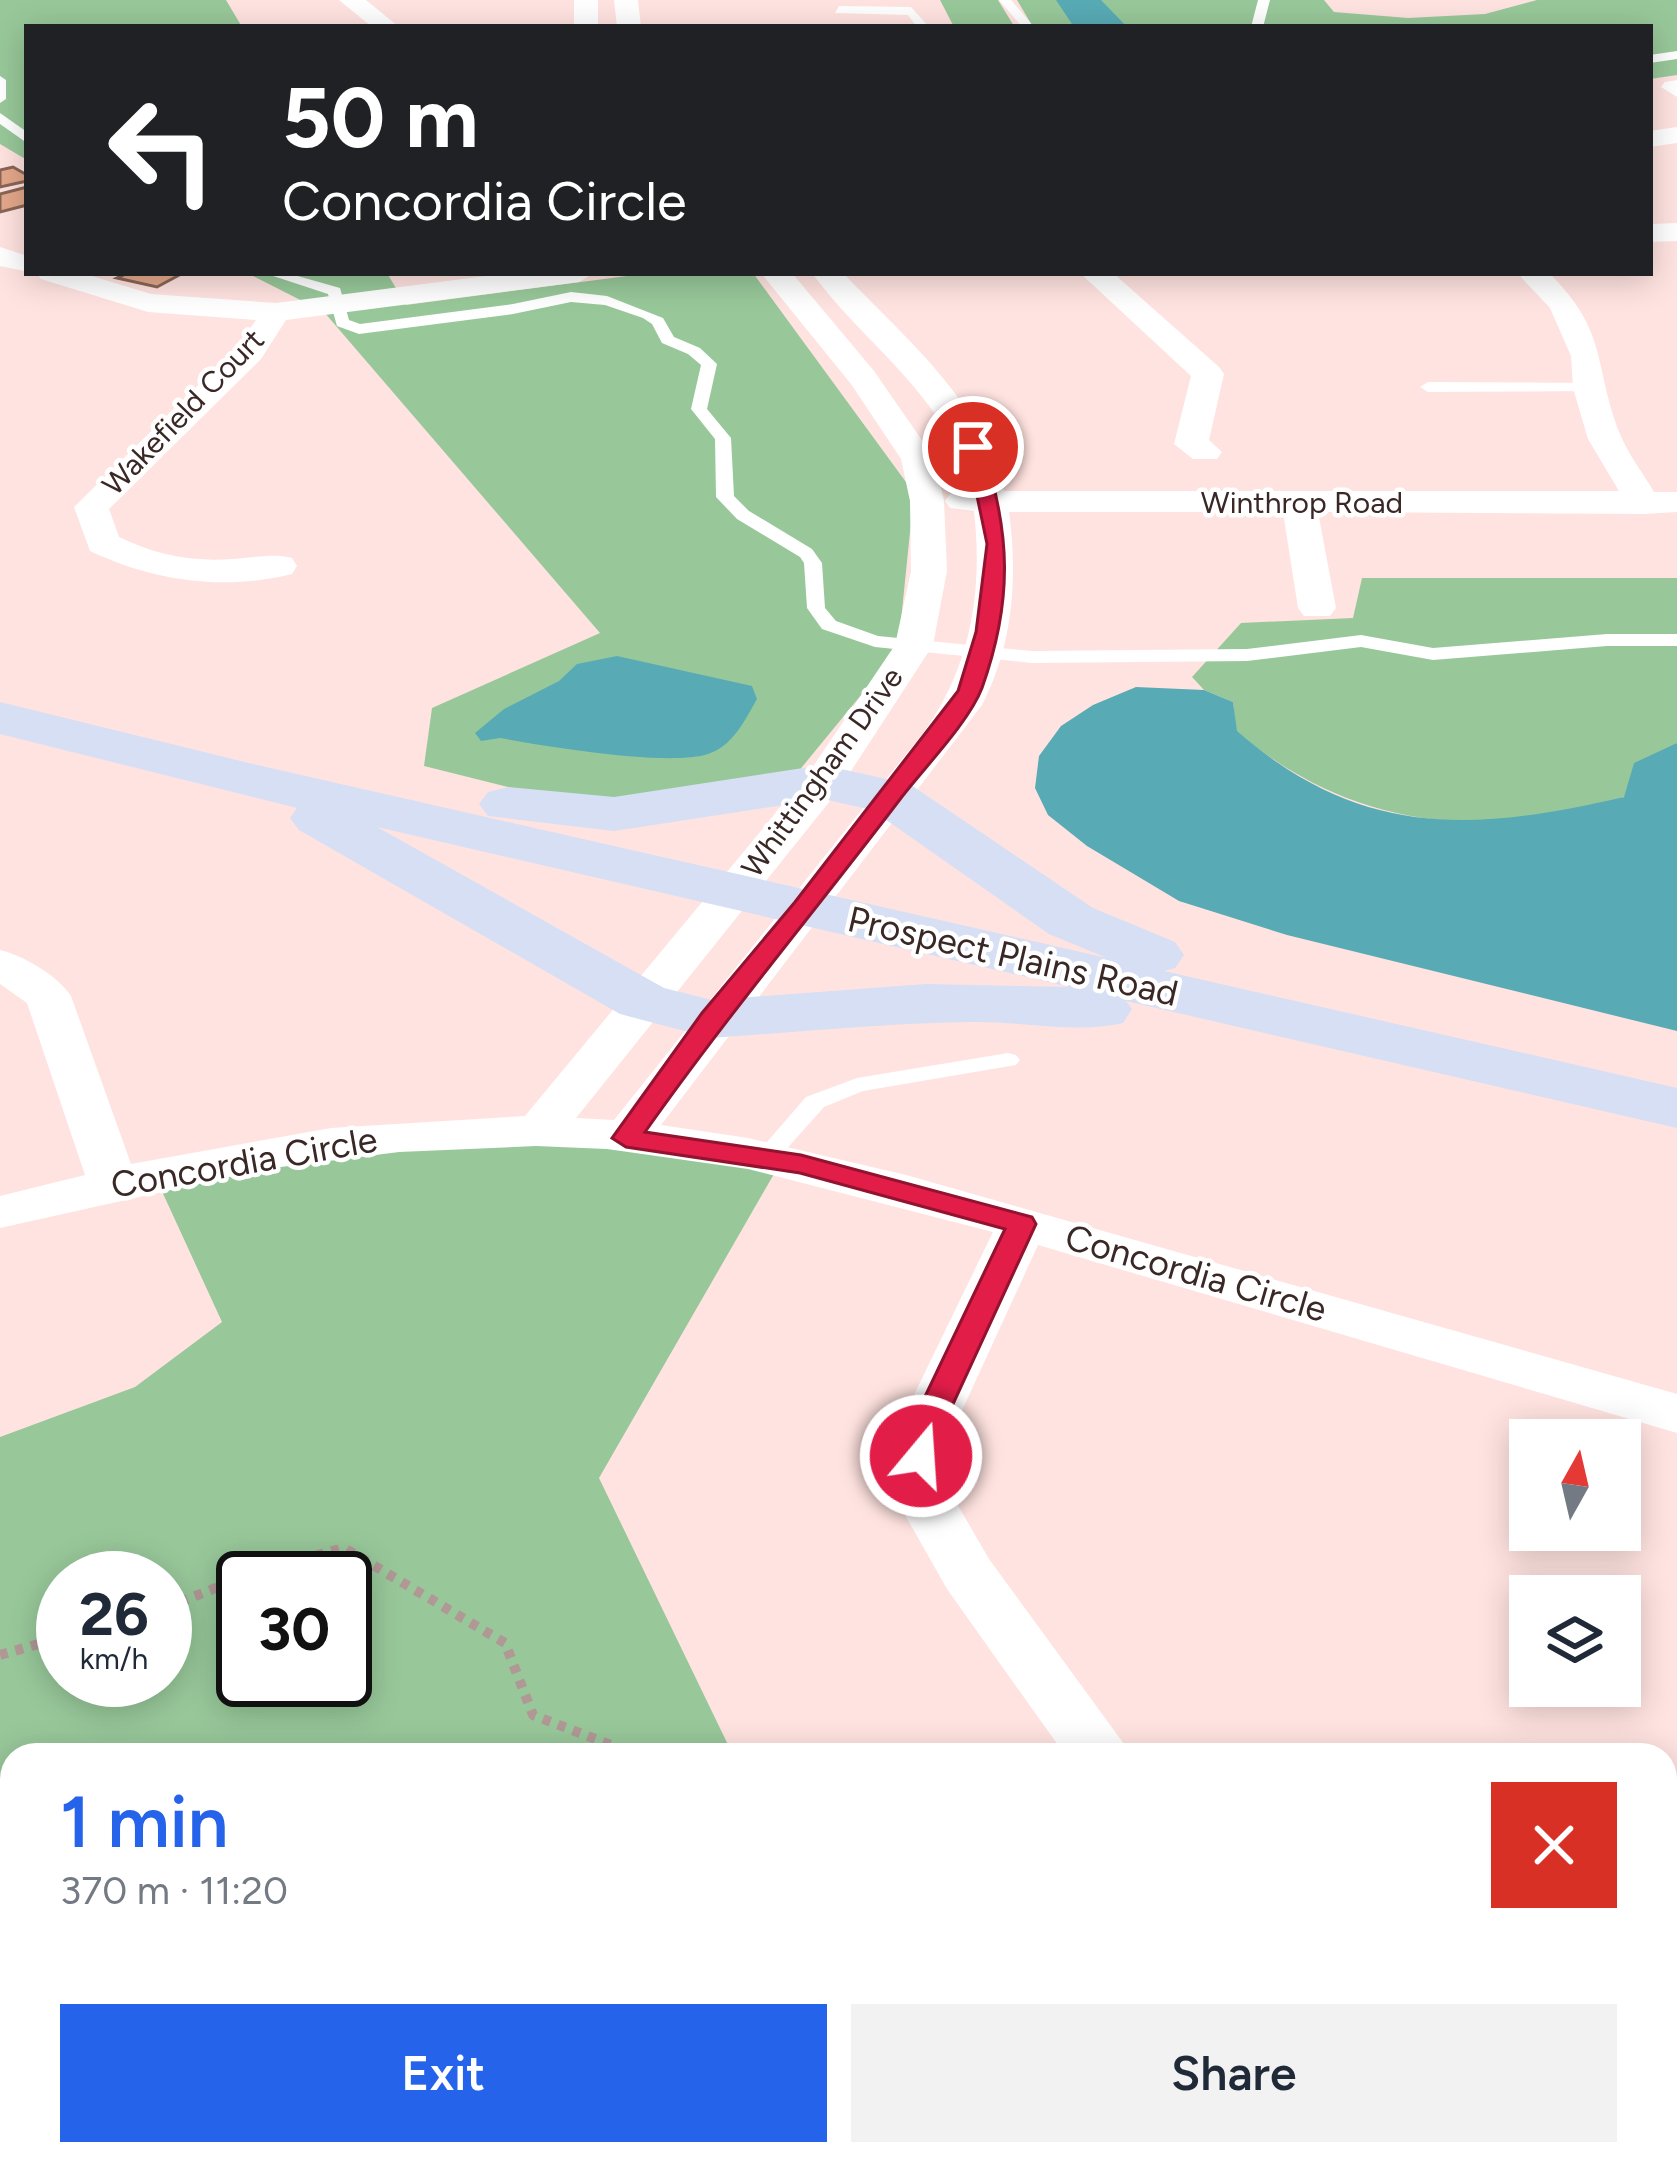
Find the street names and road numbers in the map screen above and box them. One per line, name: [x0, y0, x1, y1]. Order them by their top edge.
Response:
street label: Wakefield Court: [94, 321, 272, 503]
street label: Winthrop Road: [1201, 484, 1403, 521]
street label: Whittingham Drive: [733, 660, 911, 884]
street label: Prospect Plains Road: [844, 897, 1182, 1015]
street label: Concordia Circle: [107, 1117, 381, 1207]
street label: Concordia Circle: [1060, 1215, 1332, 1331]

